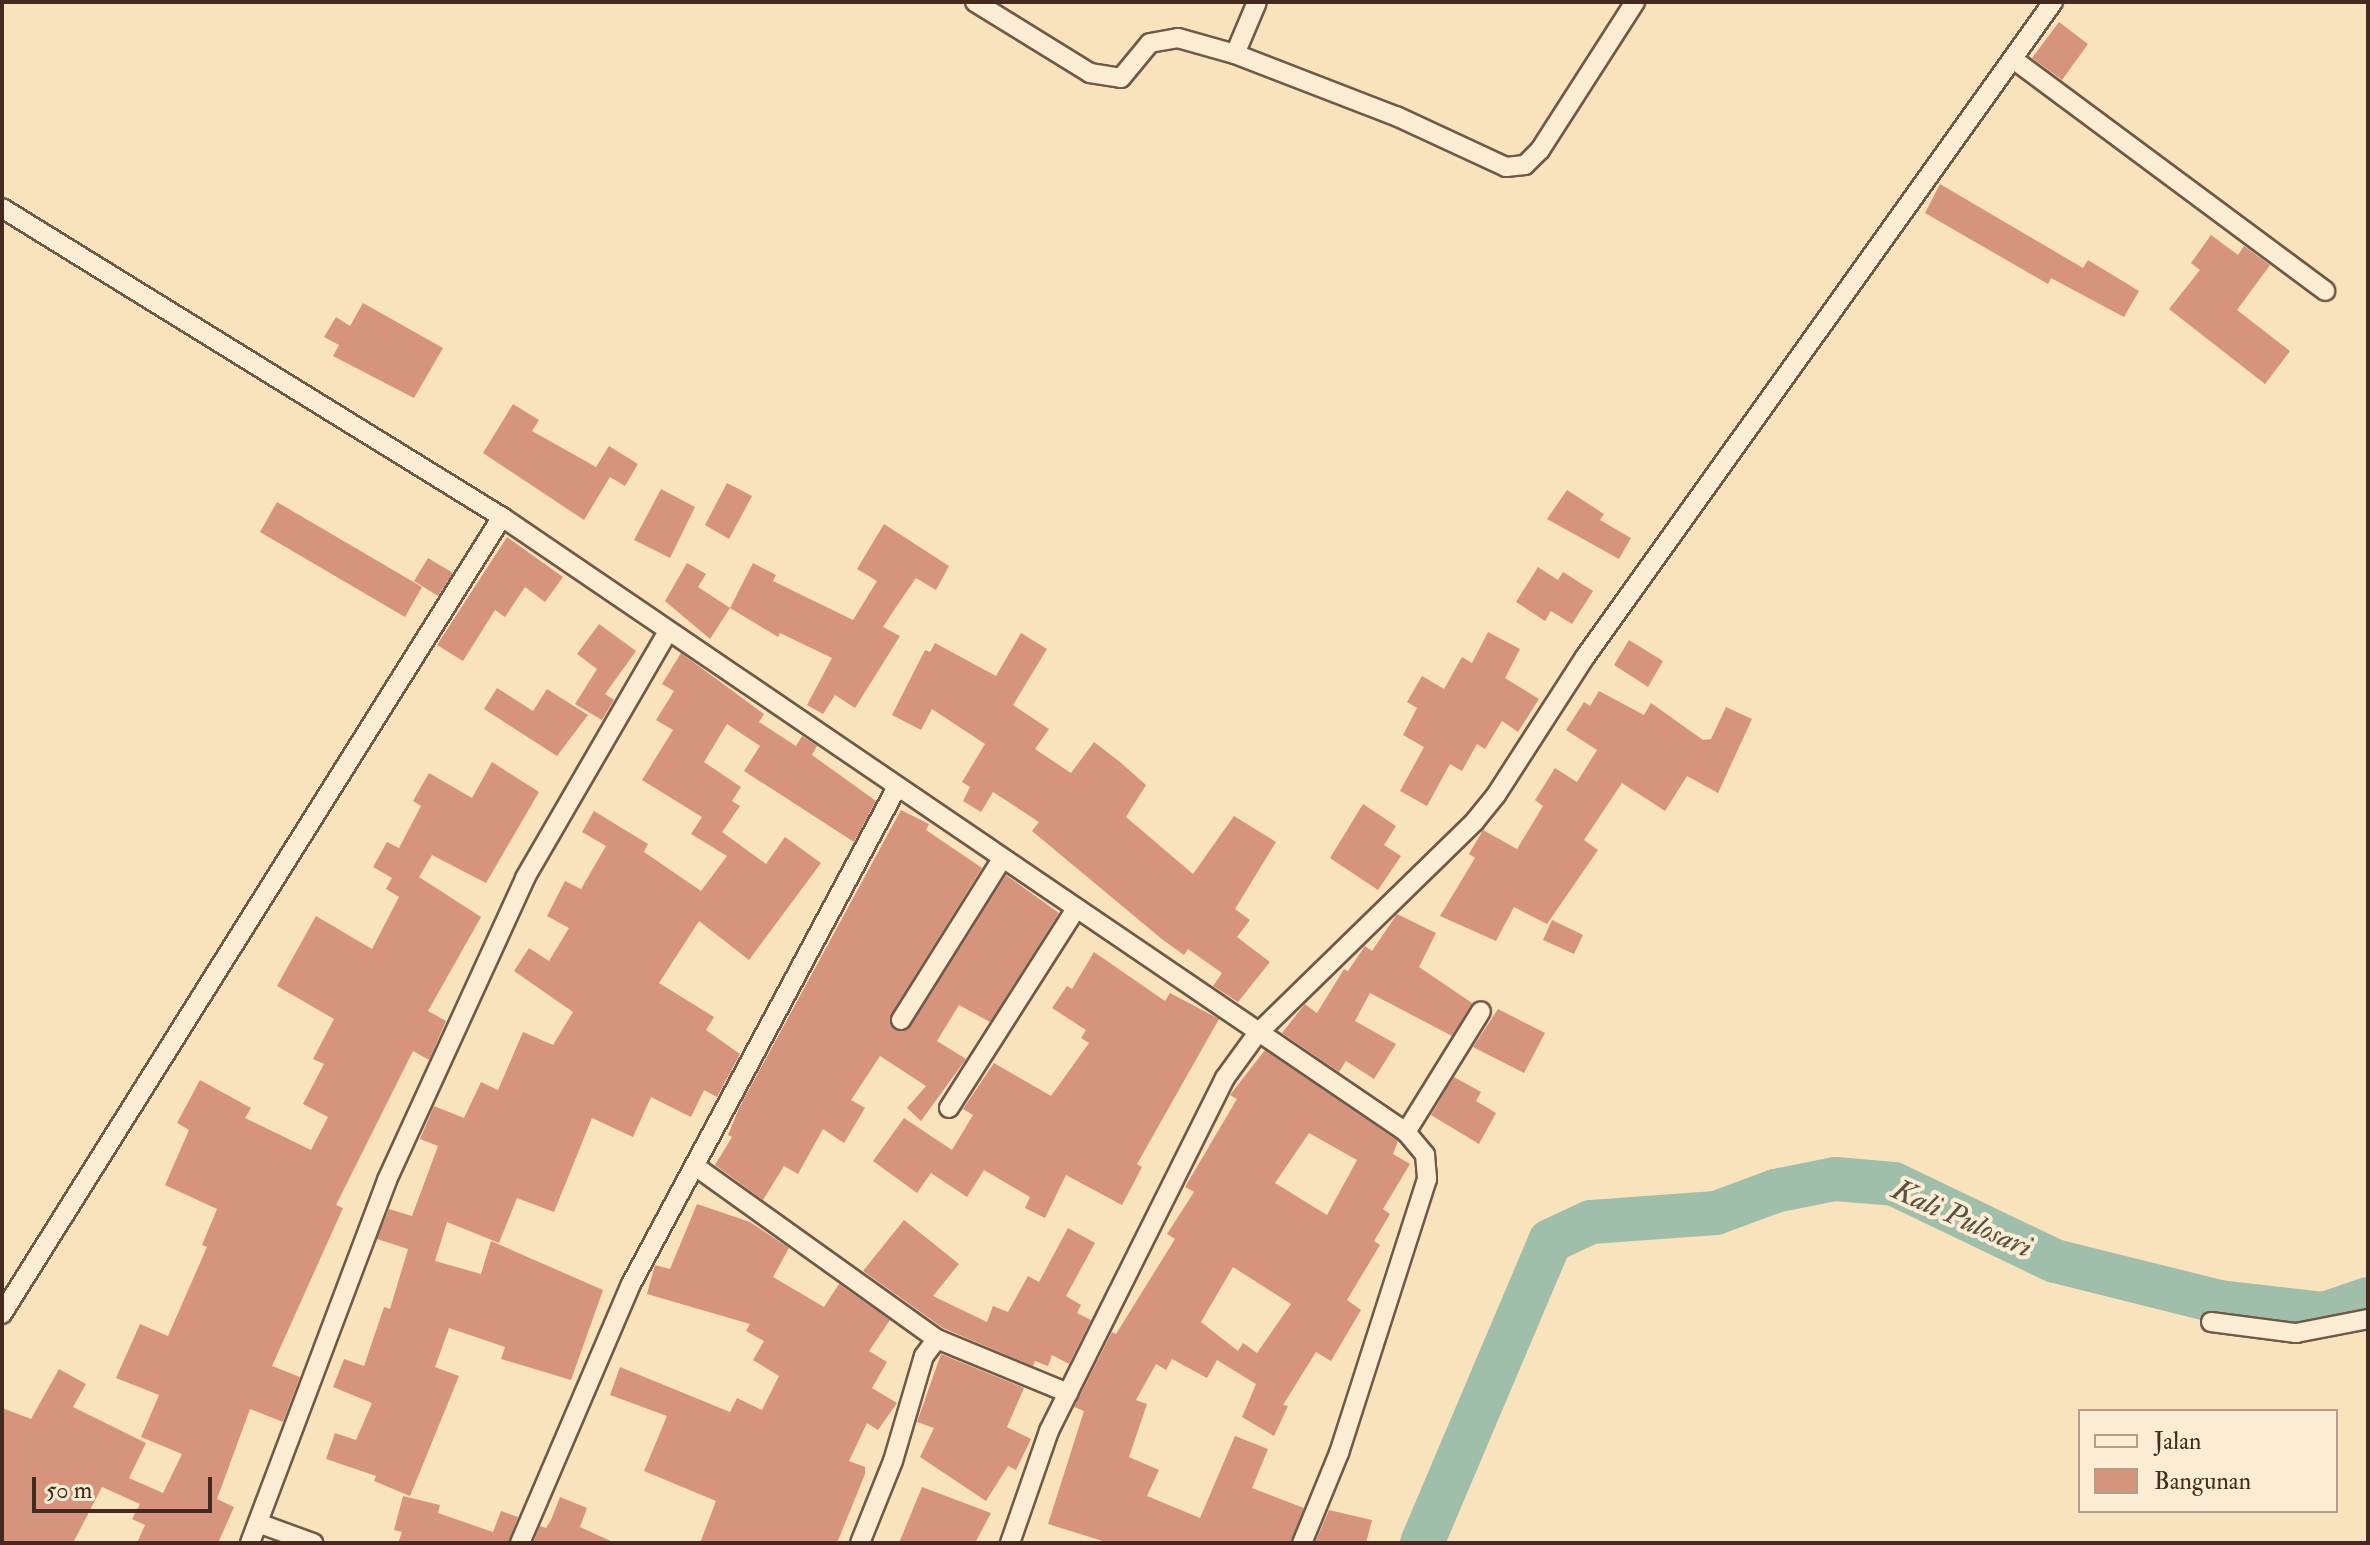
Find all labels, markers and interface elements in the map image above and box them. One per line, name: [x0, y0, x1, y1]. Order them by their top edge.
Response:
water label: Kali Pulosari: [1886, 1172, 2038, 1266]
legend: [2078, 1409, 2338, 1513]
text: Jalan: [2154, 1426, 2201, 1457]
scale bar: [36, 1461, 216, 1511]
text: Bangunan: [2154, 1466, 2251, 1497]
text: 50 m: [46, 1475, 92, 1506]

